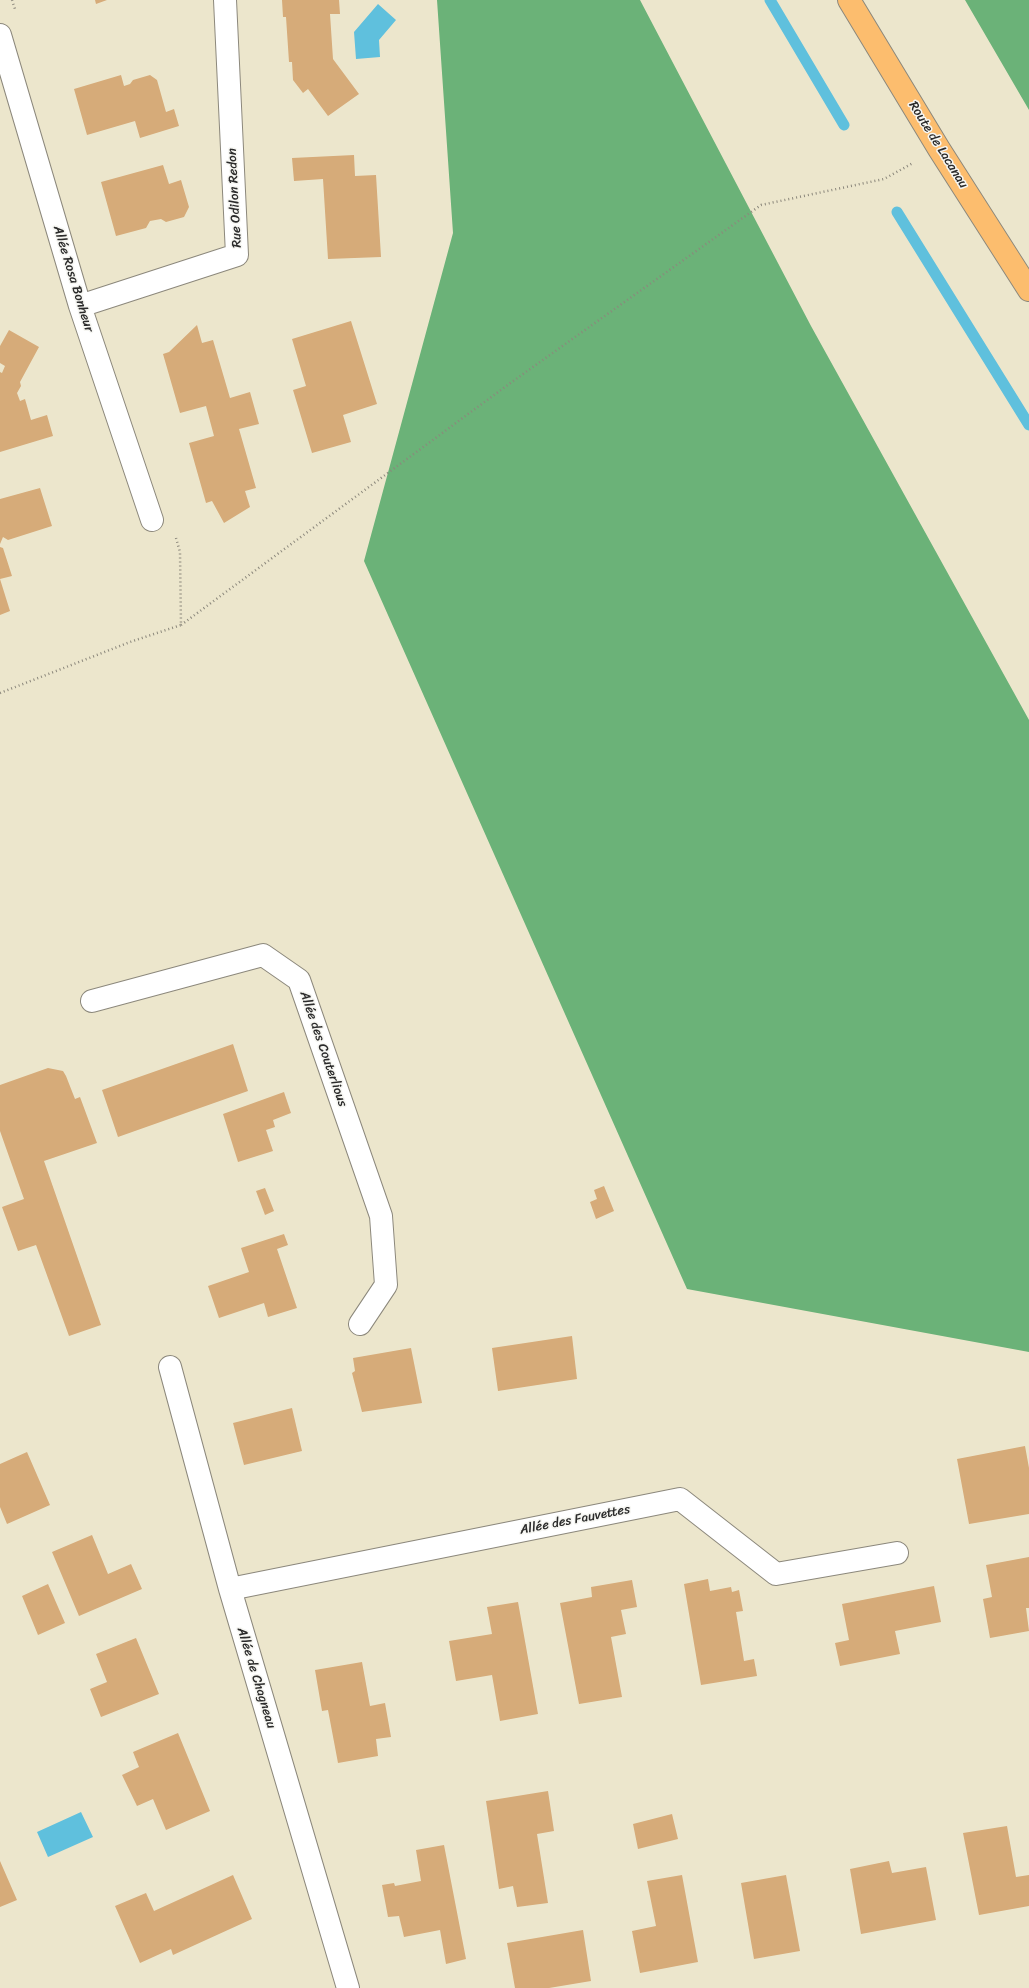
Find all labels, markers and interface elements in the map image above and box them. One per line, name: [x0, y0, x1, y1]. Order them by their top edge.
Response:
street label: Route de Lacanau: [905, 99, 971, 191]
street label: Rue Odilon Redon: [225, 148, 245, 248]
street label: Allée Rosa Bonheur: [49, 224, 97, 334]
street label: Allée des Couterlious: [296, 989, 350, 1109]
street label: Allée des Fauvettes: [519, 1502, 631, 1538]
street label: Allée de Chagneau: [233, 1626, 279, 1730]

